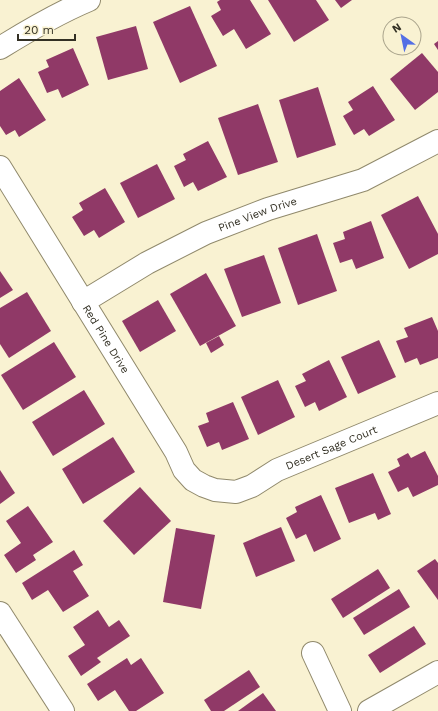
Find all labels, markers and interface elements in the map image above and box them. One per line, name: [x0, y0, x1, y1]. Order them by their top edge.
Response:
scale bar: [18, 16, 75, 42]
north arrow: [382, 16, 422, 56]
text: N: [390, 20, 404, 36]
text: 20 m: [24, 23, 54, 37]
street label: Pine View Drive: [216, 195, 298, 235]
street label: Red Pine Drive: [80, 302, 132, 376]
street label: Desert Sage Court: [284, 423, 380, 473]

